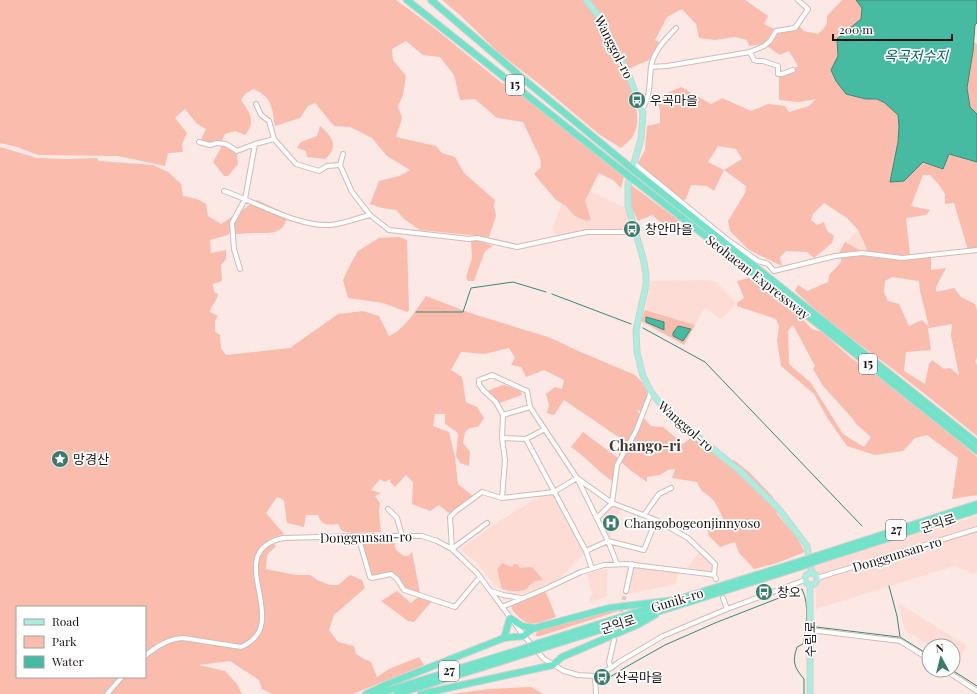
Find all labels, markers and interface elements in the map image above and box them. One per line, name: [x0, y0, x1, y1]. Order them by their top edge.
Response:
street label: Wanggol-ro: [591, 11, 638, 81]
scale bar: [833, 16, 952, 42]
text: 200 m: [839, 21, 873, 37]
water label: 옥곡저수지: [884, 46, 949, 65]
road number: 15: [506, 75, 524, 95]
bus stop icon: 우곡마을: [627, 90, 647, 110]
place label: 우곡마을: [650, 91, 698, 108]
bus stop icon: 창안마을: [622, 219, 642, 239]
place label: 창안마을: [645, 220, 693, 237]
street label: Seohaean Expressway: [703, 231, 814, 323]
road number: 15: [859, 354, 877, 374]
street label: Wanggol-ro: [654, 396, 718, 455]
district label: Chango-ri: [609, 435, 681, 455]
place icon: 망경산: [50, 449, 70, 469]
place label: 망경산: [73, 450, 109, 467]
street label: 군익로: [918, 509, 958, 536]
hospital icon: Changobogeonjinnyoso: [601, 513, 621, 533]
place label: Changobogeonjinnyoso: [624, 514, 760, 531]
road number: 27: [886, 520, 906, 540]
street label: Donggunsan-ro: [320, 527, 412, 546]
street label: Donggunsan-ro: [850, 532, 943, 575]
bus stop icon: 창오: [754, 582, 774, 602]
place label: 창오: [777, 583, 801, 600]
street label: Gunik-ro: [649, 584, 705, 616]
legend: [16, 606, 146, 678]
street label: 군익로: [598, 610, 638, 637]
text: Road: [52, 613, 79, 629]
street label: 수림로: [801, 621, 818, 657]
text: Park: [52, 633, 77, 649]
north arrow: [921, 638, 961, 678]
text: N: [935, 640, 945, 656]
text: Water: [51, 653, 85, 669]
road number: 27: [439, 661, 459, 681]
bus stop icon: 산곡마을: [592, 667, 612, 687]
place label: 산곡마을: [615, 668, 663, 685]

